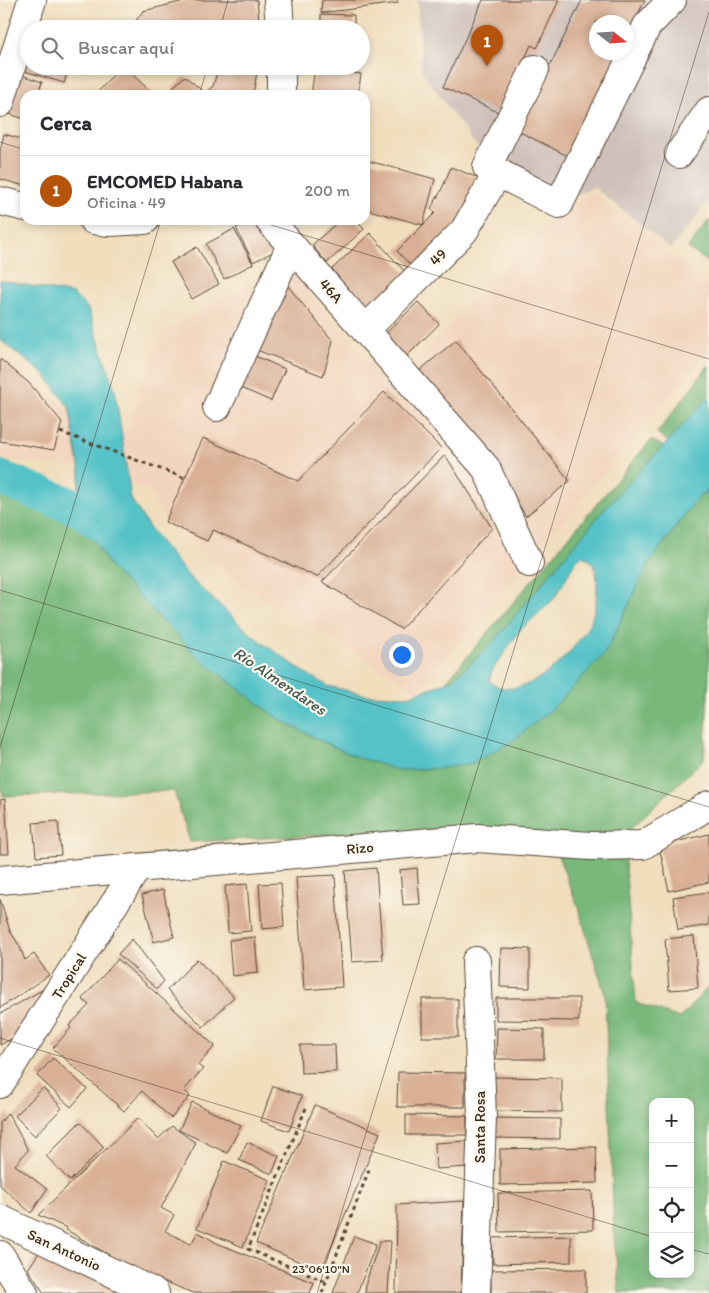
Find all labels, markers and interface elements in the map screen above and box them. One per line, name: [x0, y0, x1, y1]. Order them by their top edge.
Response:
north arrow: [589, 15, 634, 60]
search box: [20, 20, 370, 75]
pin: 1: [471, 25, 503, 66]
icon: search: [38, 34, 66, 62]
text: Buscar aquí: [78, 36, 174, 59]
text: Cerca: [40, 110, 92, 135]
text: EMCOMED Habana: [87, 170, 243, 193]
text: 1: [52, 181, 60, 200]
text: 200 m: [305, 181, 350, 200]
text: Oficina · 49: [87, 193, 166, 212]
street label: 49: [426, 245, 450, 269]
street label: 46A: [315, 275, 347, 307]
your location: [389, 642, 415, 668]
water label: Río Almendares: [230, 643, 331, 719]
street label: Rizo: [346, 838, 374, 858]
street label: Tropical: [48, 949, 91, 1003]
street label: Santa Rosa: [471, 1091, 489, 1163]
map controls: [649, 1098, 694, 1278]
button: +: [649, 1098, 694, 1143]
button: −: [649, 1143, 694, 1188]
button: locate: [649, 1188, 694, 1233]
street label: San Antonio: [24, 1225, 104, 1275]
button: layers: [649, 1233, 694, 1278]
text: 23°06'10"N: [292, 1262, 350, 1276]

